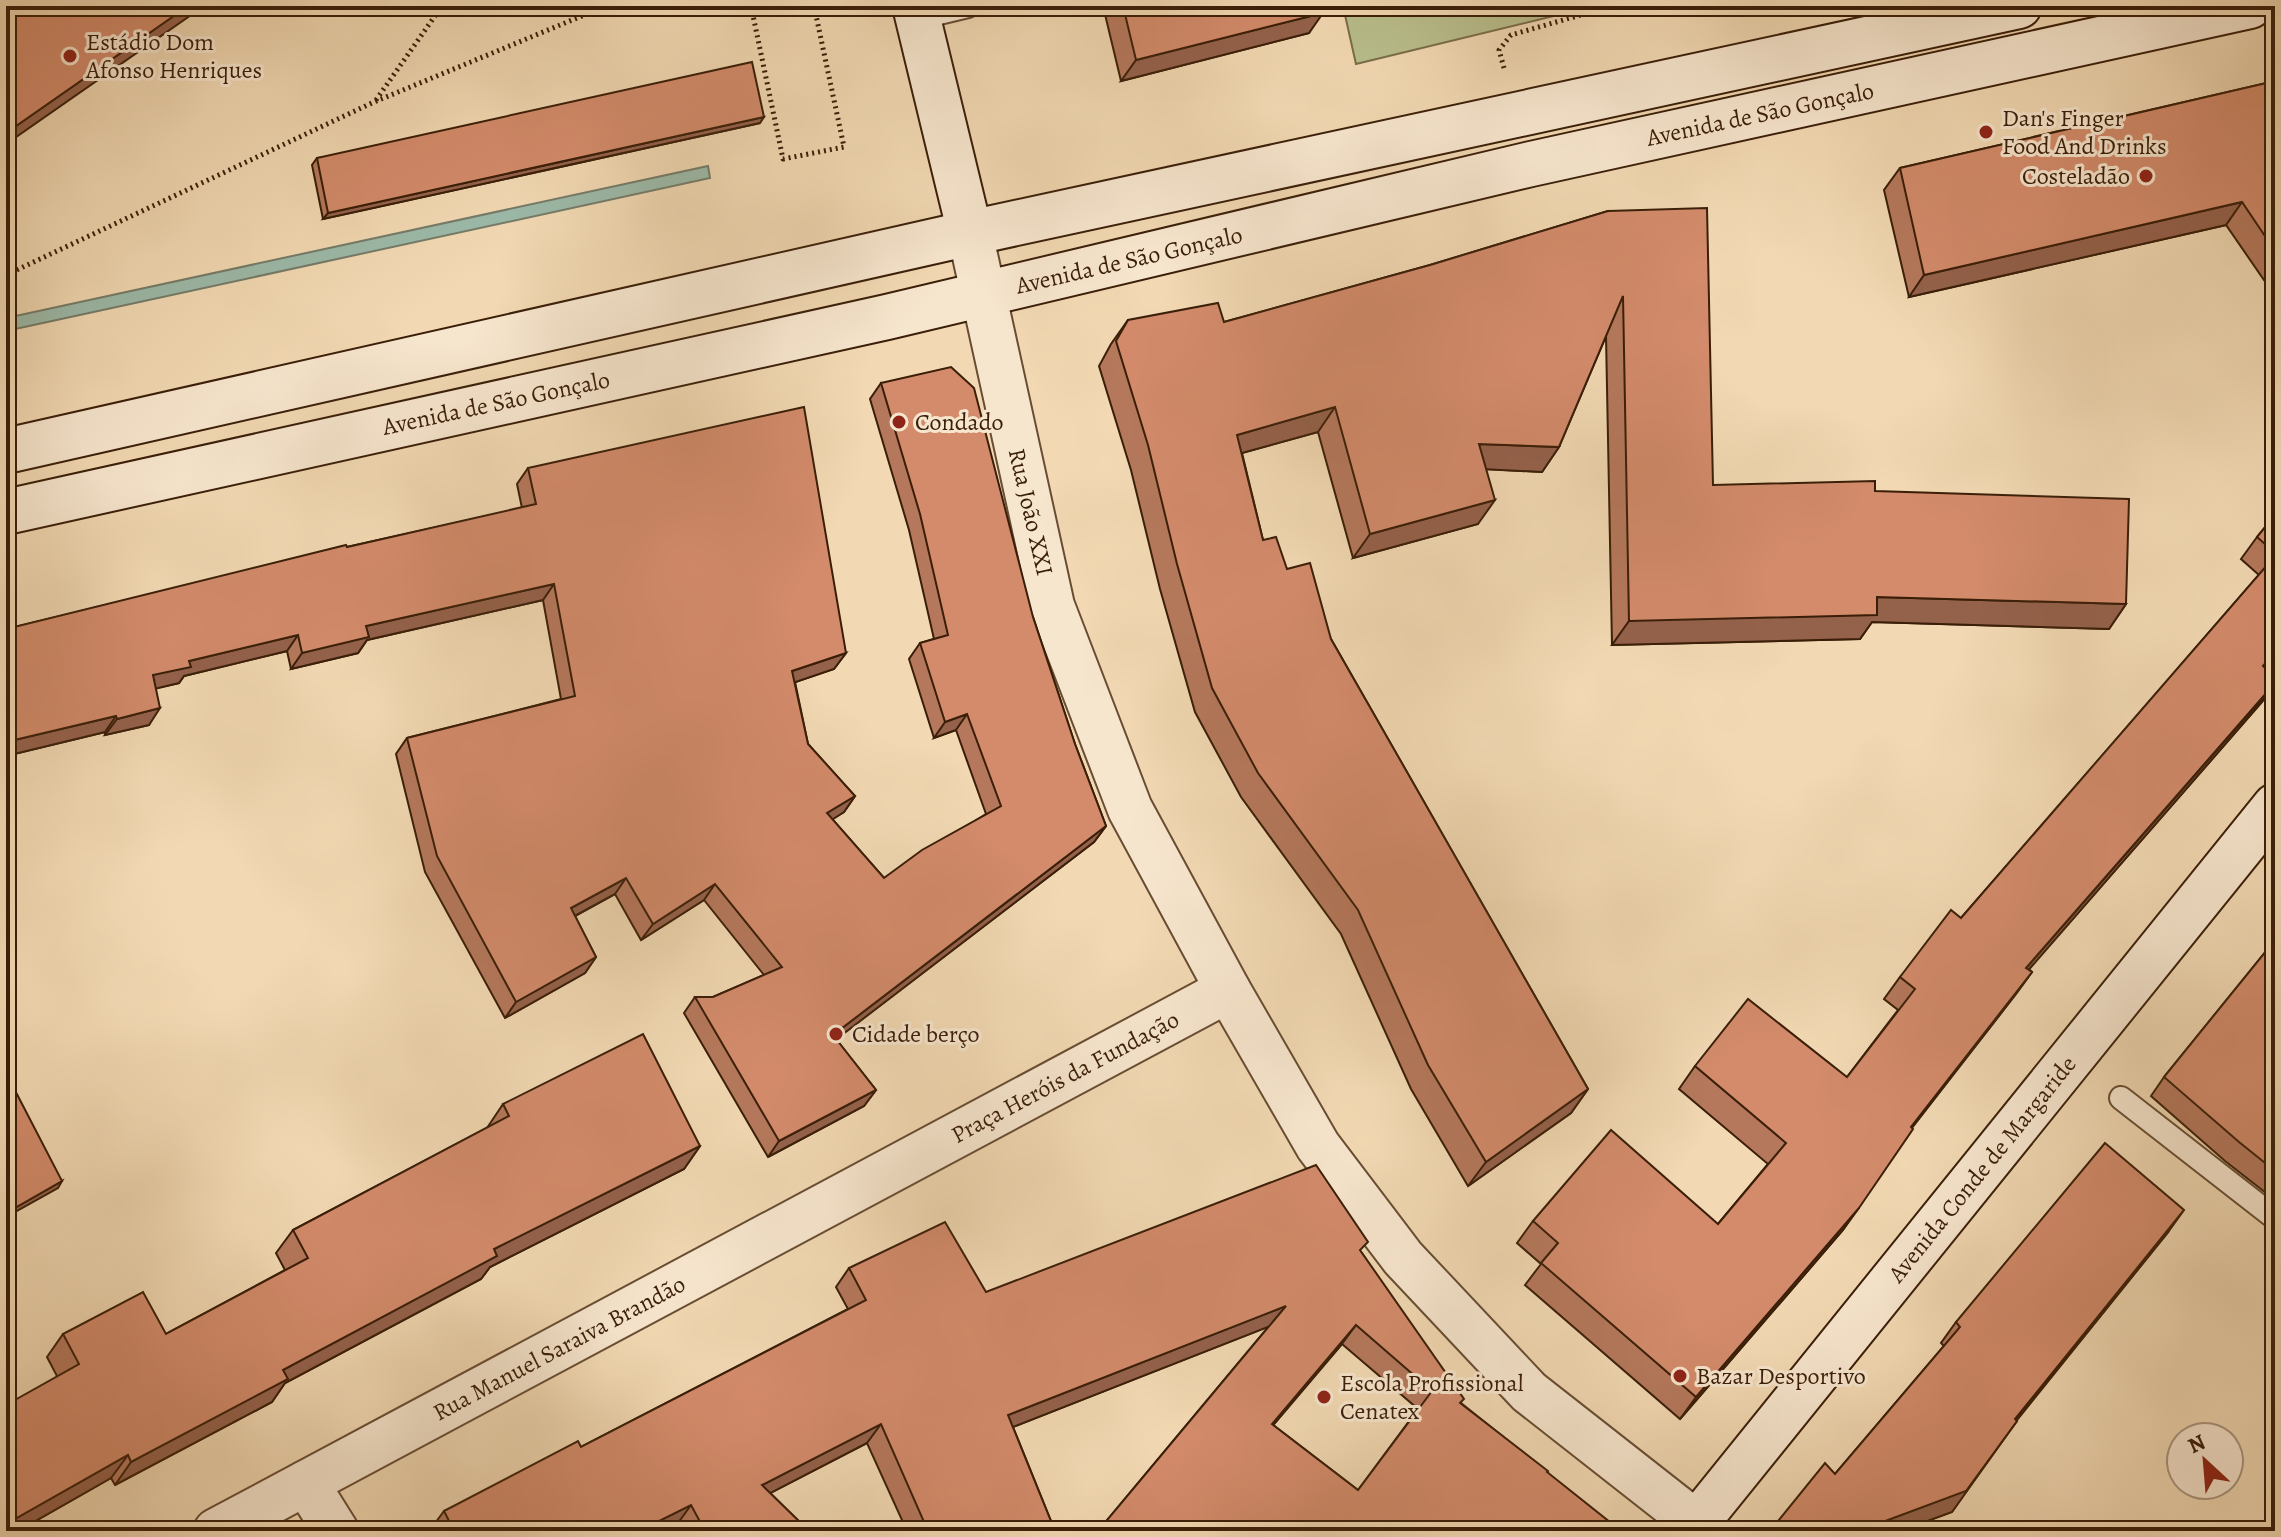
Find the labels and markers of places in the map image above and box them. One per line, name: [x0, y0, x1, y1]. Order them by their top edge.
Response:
place label: Estádio Dom Afonso Henriques: [85, 26, 262, 86]
marker: Estádio Dom Afonso Henriques: [61, 47, 79, 65]
place label: Dan's Finger Food And Drinks: [2002, 102, 2167, 162]
marker: Dan's Finger Food And Drinks: [1977, 123, 1995, 141]
place label: Costeladão: [2022, 160, 2130, 192]
marker: Costeladão: [2137, 167, 2155, 185]
place label: Condado: [915, 406, 1004, 438]
marker: Condado: [890, 413, 908, 431]
place label: Cidade berço: [852, 1018, 979, 1050]
marker: Cidade berço: [827, 1025, 845, 1043]
place label: Bazar Desportivo: [1696, 1360, 1866, 1392]
place label: Escola Profissional Cenatex: [1340, 1367, 1524, 1427]
marker: Bazar Desportivo: [1671, 1367, 1689, 1385]
marker: Escola Profissional Cenatex: [1315, 1388, 1333, 1406]

